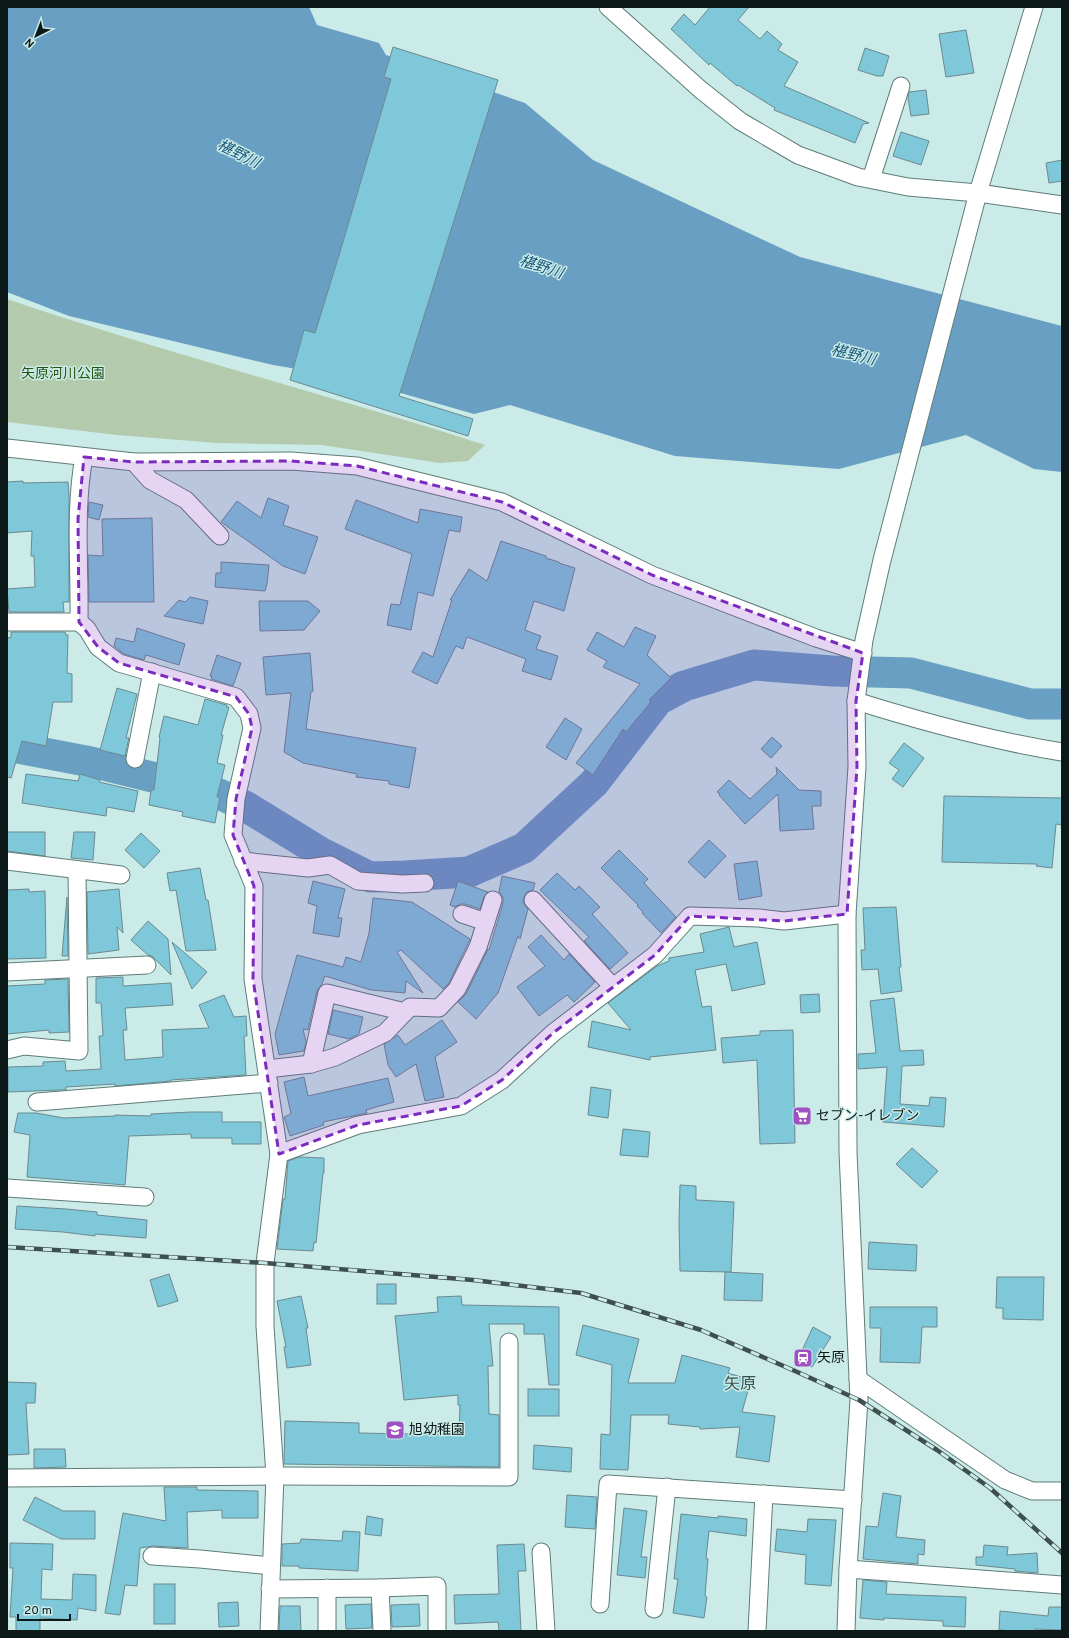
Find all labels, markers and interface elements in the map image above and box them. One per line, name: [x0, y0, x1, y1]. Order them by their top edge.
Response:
north arrow: [16, 16, 56, 56]
text: N: [22, 35, 38, 51]
water label: 椹野川: [214, 136, 264, 175]
water label: 椹野川: [517, 252, 567, 285]
water label: 椹野川: [829, 341, 879, 371]
park label: 矢原河川公園: [21, 366, 105, 383]
supermarket icon: セブン-イレブン: [791, 1105, 813, 1127]
place label: セブン-イレブン: [816, 1107, 920, 1125]
station icon: 矢原: [792, 1347, 814, 1369]
place label: 矢原: [817, 1350, 845, 1367]
district label: 矢原: [724, 1375, 756, 1395]
school or university icon: 旭幼稚園: [384, 1419, 406, 1441]
place label: 旭幼稚園: [409, 1422, 465, 1439]
scale bar: [18, 1596, 70, 1622]
text: 20 m: [24, 1603, 52, 1619]

